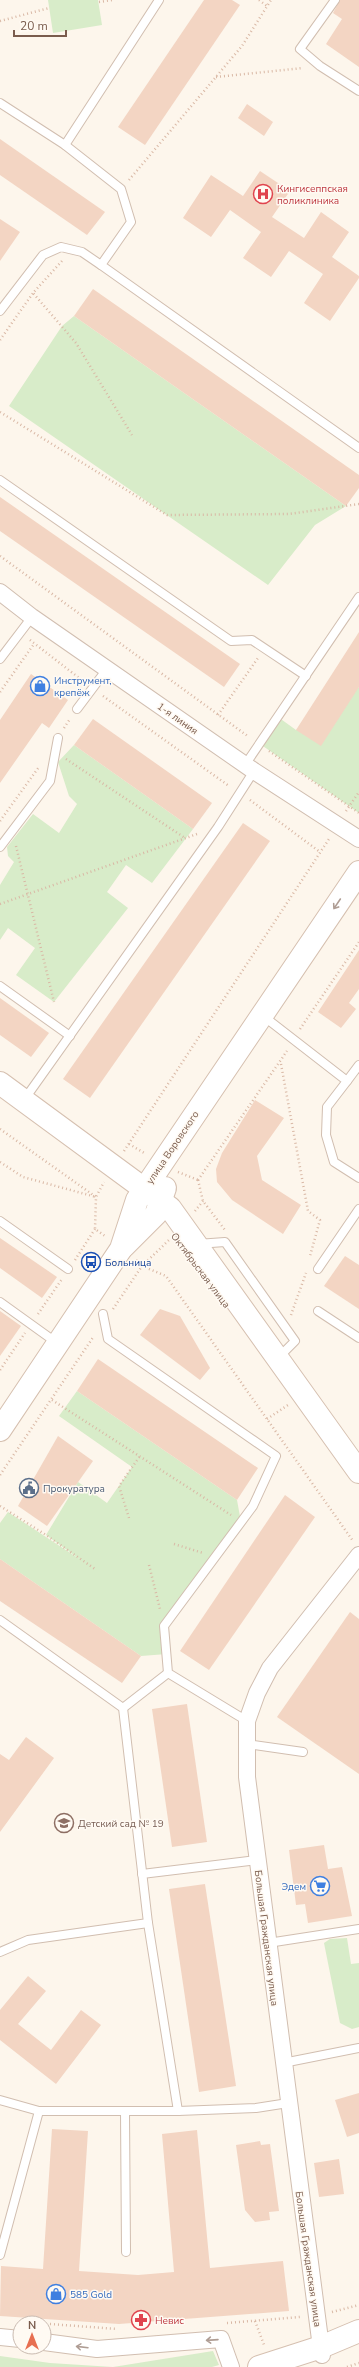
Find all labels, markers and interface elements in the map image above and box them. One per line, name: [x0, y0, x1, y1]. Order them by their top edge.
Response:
scale bar: [14, 12, 66, 38]
text: 20 m: [20, 18, 48, 34]
place label: Кингисеппская поликлиника: [277, 182, 348, 208]
hospital icon: Кингисеппская поликлиника: [252, 183, 274, 205]
place label: Инструмент, крепёж: [54, 674, 111, 700]
shop icon: Инструмент, крепёж: [29, 675, 51, 697]
street label: 1-я линия: [154, 700, 201, 738]
one-way arrow: [333, 899, 341, 910]
street label: улица Воровского: [143, 1108, 203, 1187]
street label: Октябрьская улица: [167, 1230, 233, 1311]
bus stop icon: Больница: [80, 1251, 102, 1273]
place label: Больница: [105, 1256, 151, 1270]
public building icon: Прокуратура: [18, 1477, 40, 1499]
place label: Прокуратура: [43, 1482, 105, 1496]
school or university icon: Детский сад № 19: [53, 1812, 75, 1834]
place label: Детский сад № 19: [78, 1817, 164, 1831]
street label: Большая Гражданская улица: [251, 1869, 281, 2007]
supermarket icon: Эдем: [309, 1875, 331, 1897]
place label: Эдем: [281, 1880, 306, 1894]
street label: Большая Гражданская улица: [292, 2190, 324, 2328]
shop icon: 585 Gold: [45, 2283, 67, 2305]
place label: 585 Gold: [70, 2288, 112, 2302]
pharmacy icon: Невис: [130, 2309, 152, 2331]
place label: Невис: [155, 2314, 184, 2328]
north arrow: [12, 2315, 52, 2355]
text: N: [28, 2318, 36, 2333]
one-way arrow: [206, 2337, 219, 2344]
one-way arrow: [76, 2343, 89, 2351]

